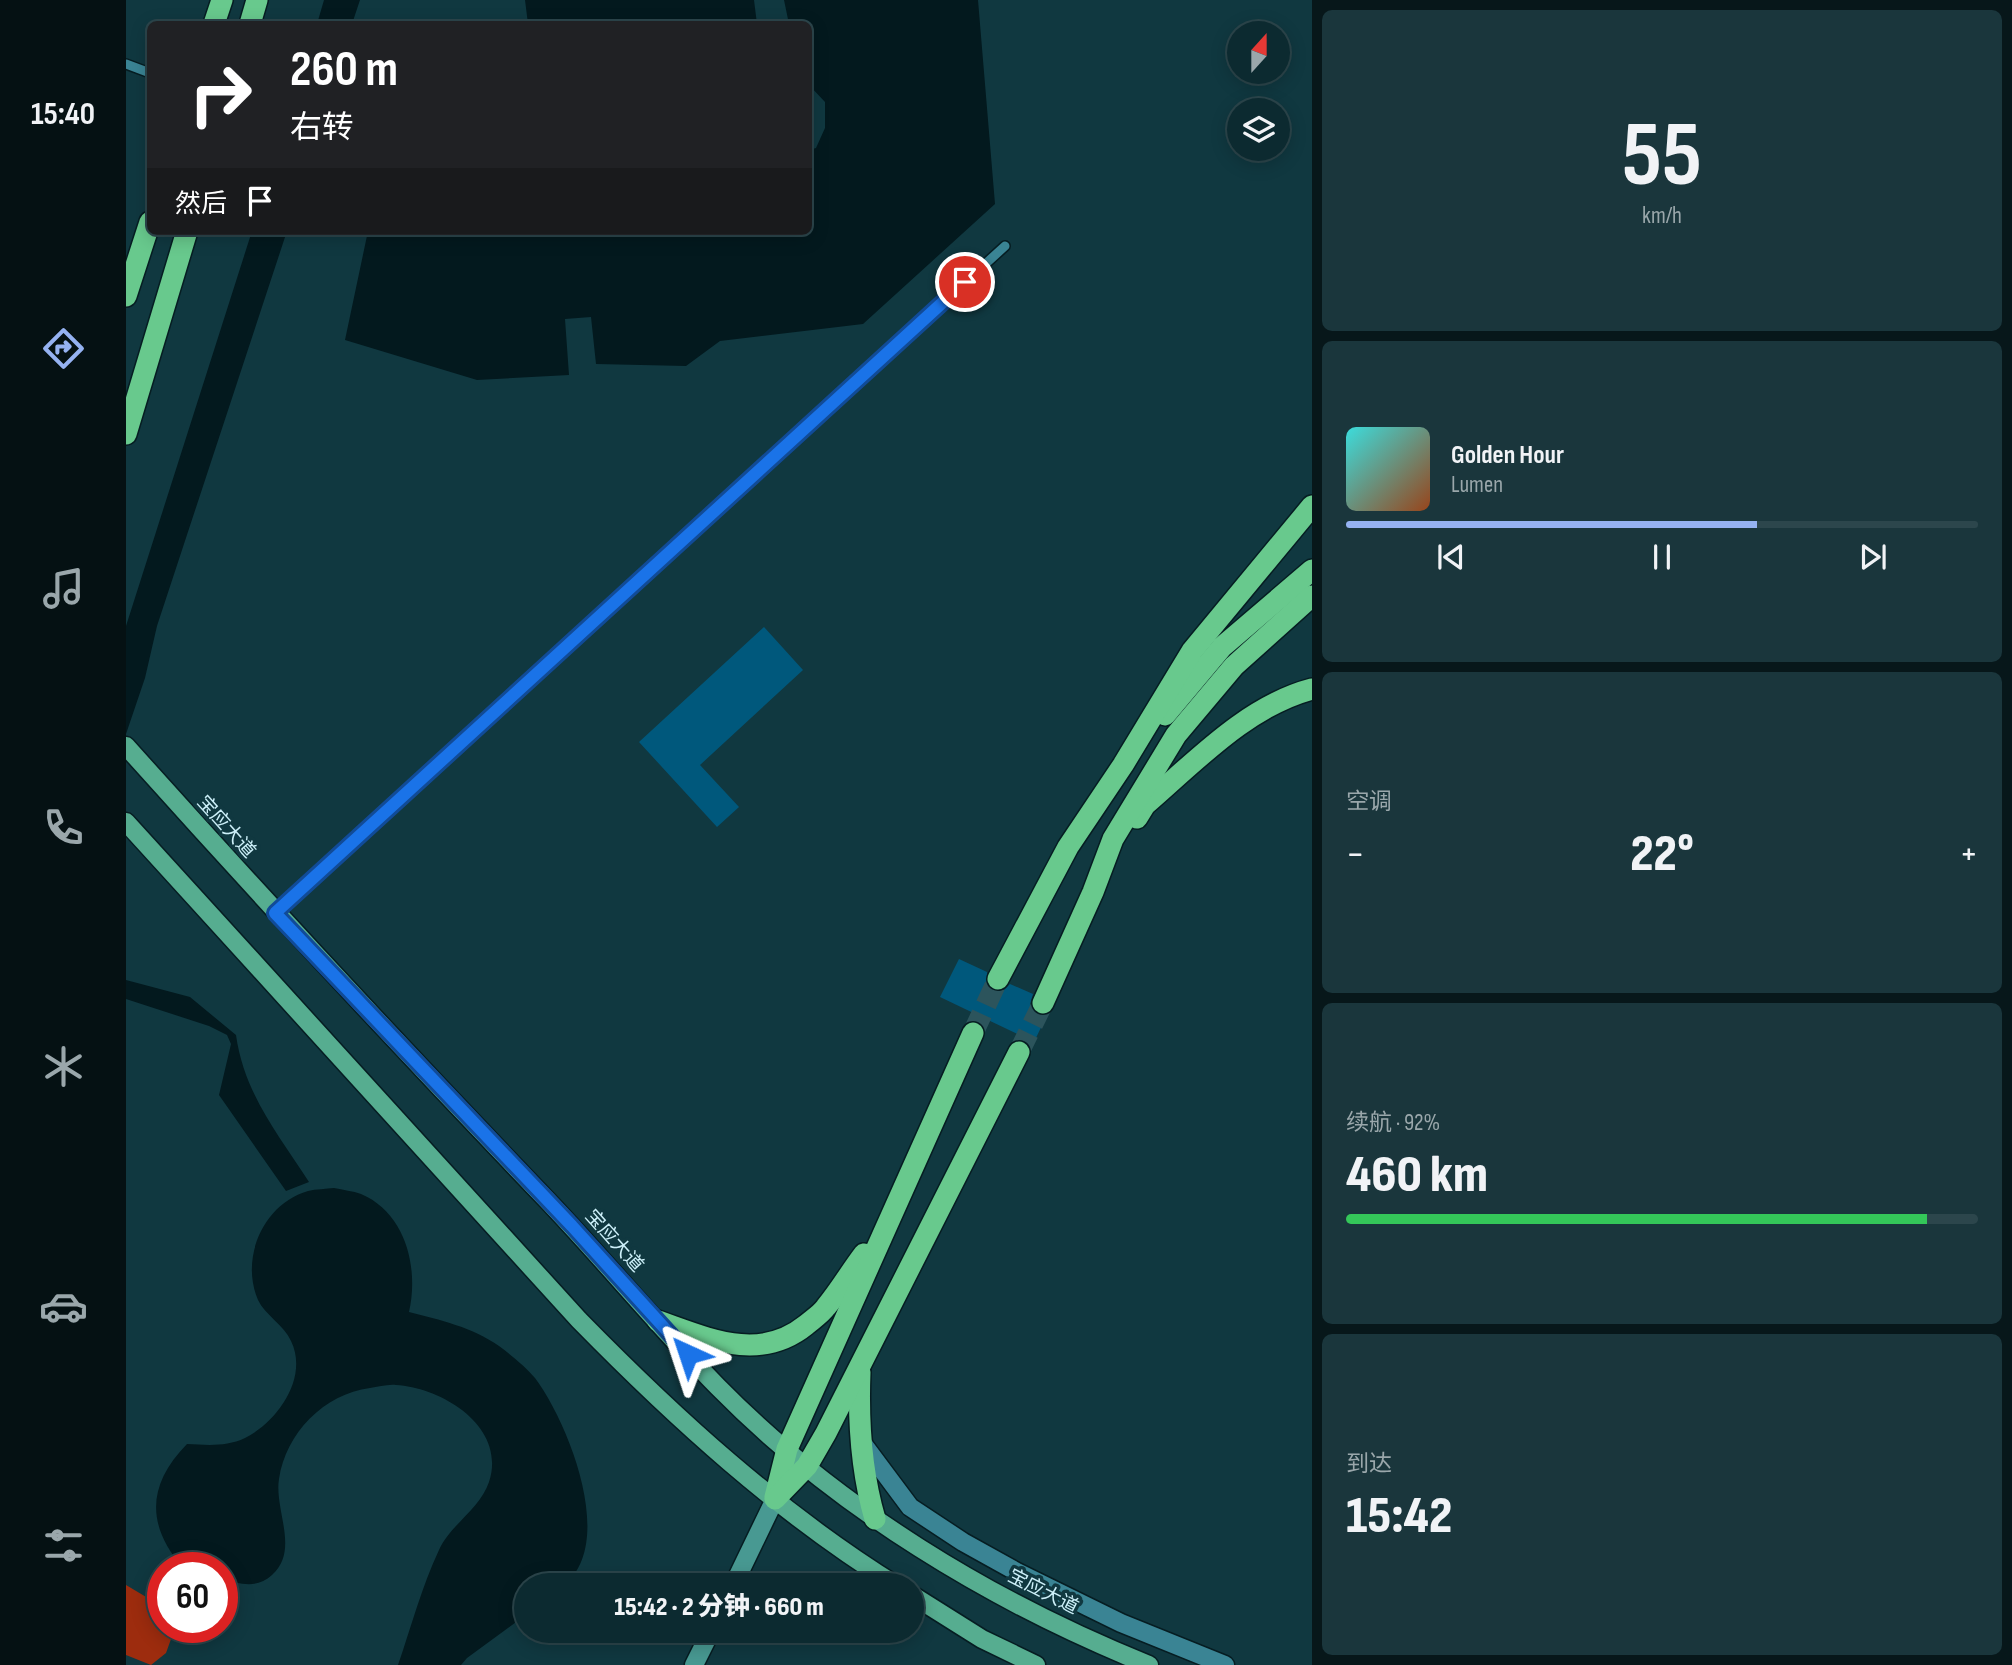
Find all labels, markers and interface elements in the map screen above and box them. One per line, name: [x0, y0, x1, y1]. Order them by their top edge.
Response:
north arrow: [1227, 21, 1290, 84]
map controls: [1227, 21, 1290, 161]
text: 260 m: [290, 41, 398, 100]
icon: right: [175, 49, 266, 140]
text: 15:40: [31, 95, 95, 134]
button: layers: [1227, 98, 1290, 161]
text: 55: [1622, 102, 1702, 211]
text: 右转: [290, 109, 354, 148]
icon: arrive: [241, 182, 279, 220]
text: 然后: [175, 189, 227, 220]
text: km/h: [1642, 202, 1682, 230]
pin: [935, 252, 995, 312]
icon: arrive: [946, 263, 984, 301]
icon: directions: [39, 324, 88, 373]
text: Golden Hour: [1451, 440, 1564, 471]
text: Lumen: [1451, 471, 1503, 499]
icon: previous: [1432, 538, 1470, 576]
icon: pause: [1643, 538, 1681, 576]
icon: next: [1854, 538, 1892, 576]
icon: music: [39, 564, 88, 613]
text: 空调: [1346, 788, 1392, 816]
street label: 宝应大道: [192, 791, 260, 863]
icon: phone: [39, 803, 88, 852]
text: 22°: [1630, 823, 1694, 886]
text: −: [1346, 832, 1365, 877]
text: +: [1959, 832, 1978, 877]
icon: climate: [39, 1042, 88, 1091]
text: 续航 · 92%: [1346, 1109, 1440, 1137]
text: 460 km: [1346, 1144, 1488, 1207]
street label: 宝应大道: [580, 1205, 648, 1277]
icon: car: [39, 1282, 88, 1331]
position arrow: [651, 1317, 725, 1391]
text: 到达: [1346, 1450, 1392, 1478]
text: 15:42: [1346, 1485, 1452, 1548]
icon: filters: [39, 1521, 88, 1570]
speed limit sign: 60: [147, 1552, 238, 1643]
street label: 宝应大道: [1004, 1564, 1082, 1620]
text: 15:42 · 2 分钟 · 660 m: [614, 1592, 824, 1623]

